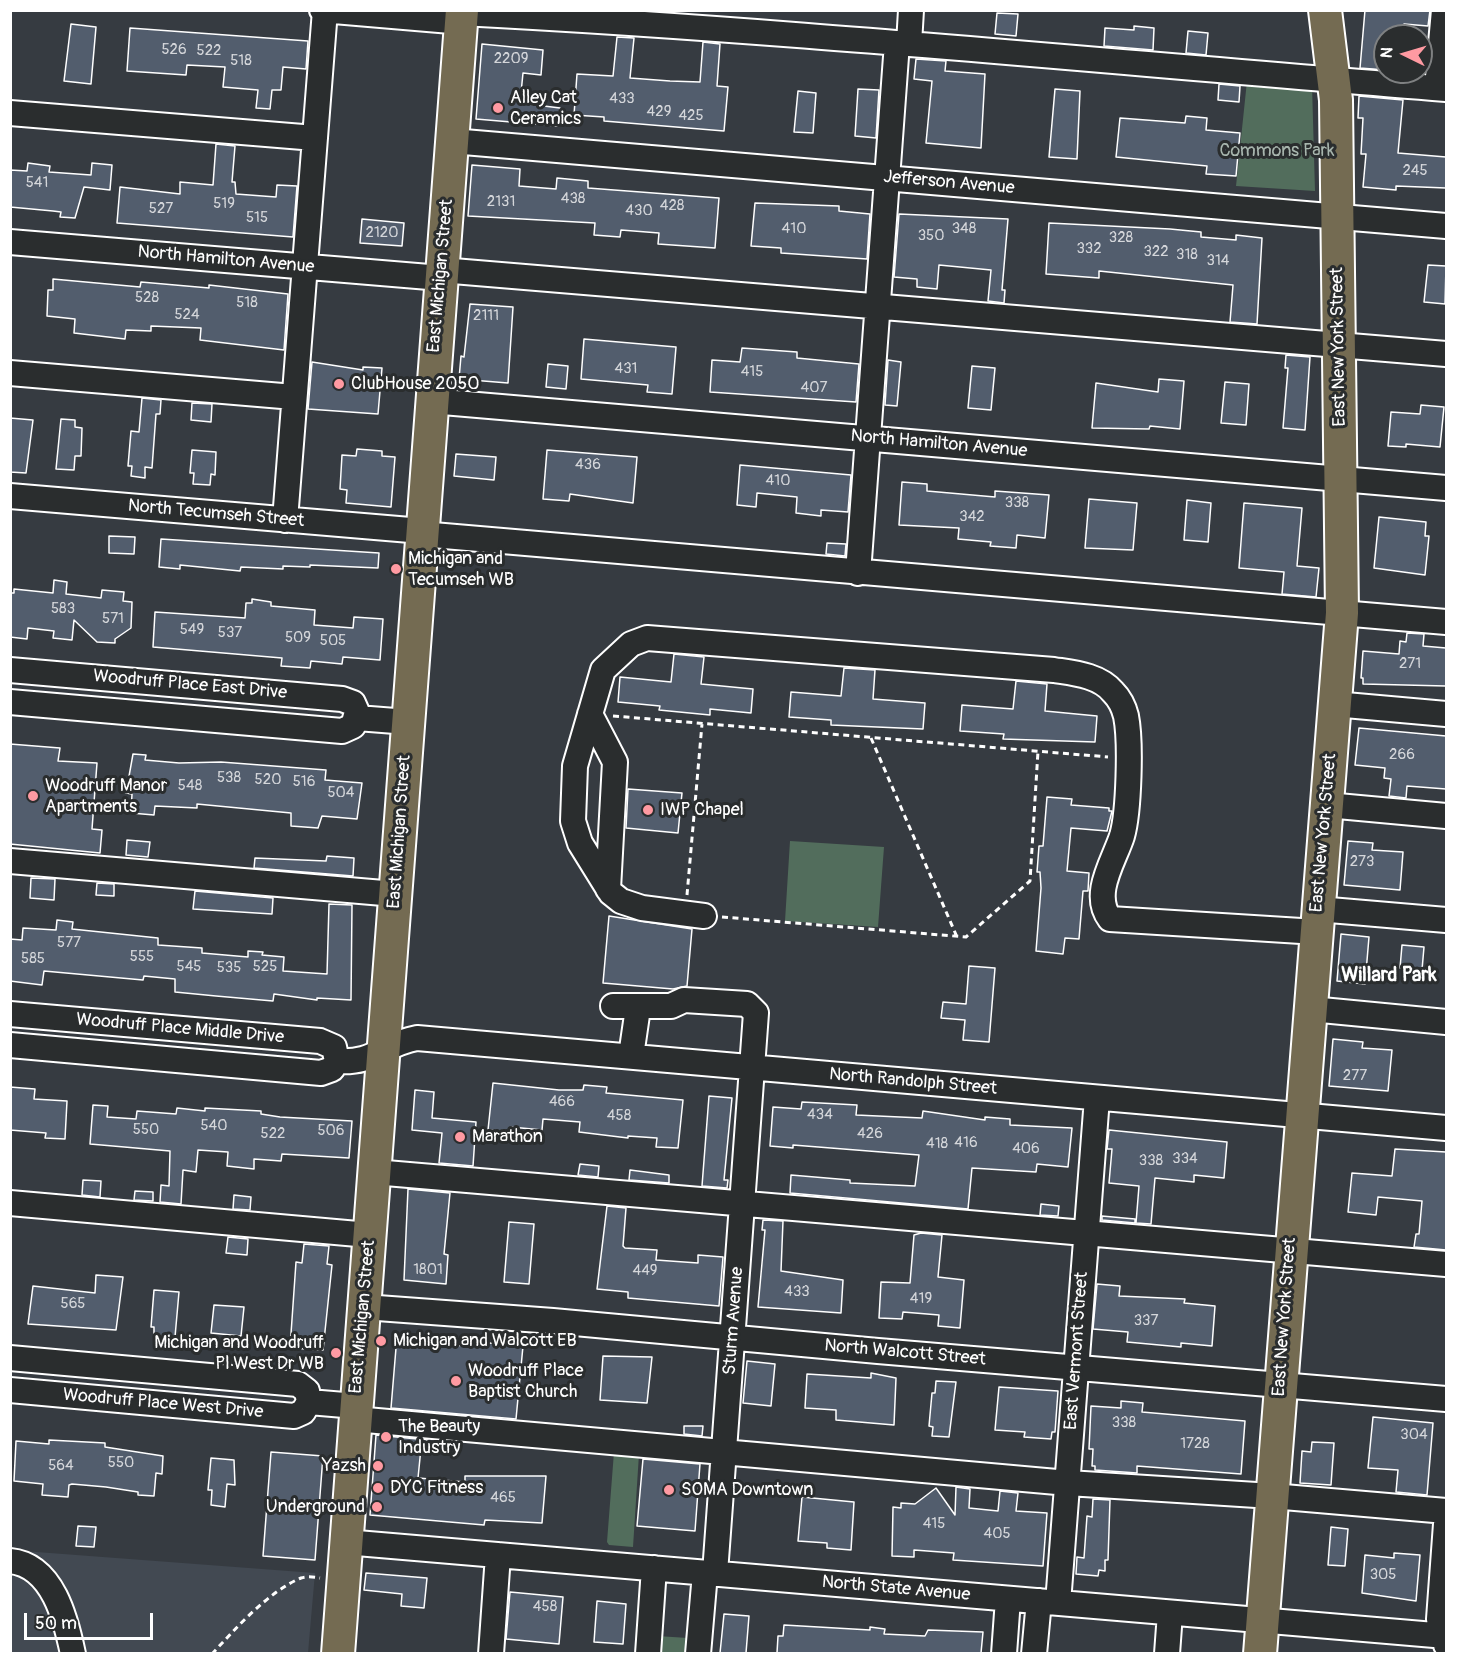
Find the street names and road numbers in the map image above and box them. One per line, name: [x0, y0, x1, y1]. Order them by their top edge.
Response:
street label: Jefferson Avenue: [883, 167, 1015, 199]
street label: East Michigan Street: [424, 198, 458, 354]
street label: North Hamilton Avenue: [137, 242, 315, 278]
street label: East New York Street: [1327, 267, 1351, 427]
street label: North Hamilton Avenue: [850, 426, 1028, 462]
street label: North Tecumseh Street: [127, 496, 305, 532]
street label: Woodruff Place East Drive: [92, 666, 288, 704]
street label: East New York Street: [1306, 753, 1342, 913]
street label: East Michigan Street: [384, 755, 416, 909]
street label: Woodruff Place Middle Drive: [75, 1009, 285, 1049]
street label: North Randolph Street: [828, 1064, 998, 1100]
street label: East New York Street: [1269, 1237, 1301, 1397]
street label: East Michigan Street: [346, 1239, 380, 1395]
street label: Sturm Avenue: [719, 1266, 749, 1376]
street label: East Vermont Street: [1061, 1271, 1093, 1431]
street label: North Walcott Street: [823, 1335, 987, 1371]
street label: Woodruff Place West Drive: [62, 1384, 264, 1424]
street label: North State Avenue: [821, 1572, 971, 1606]

